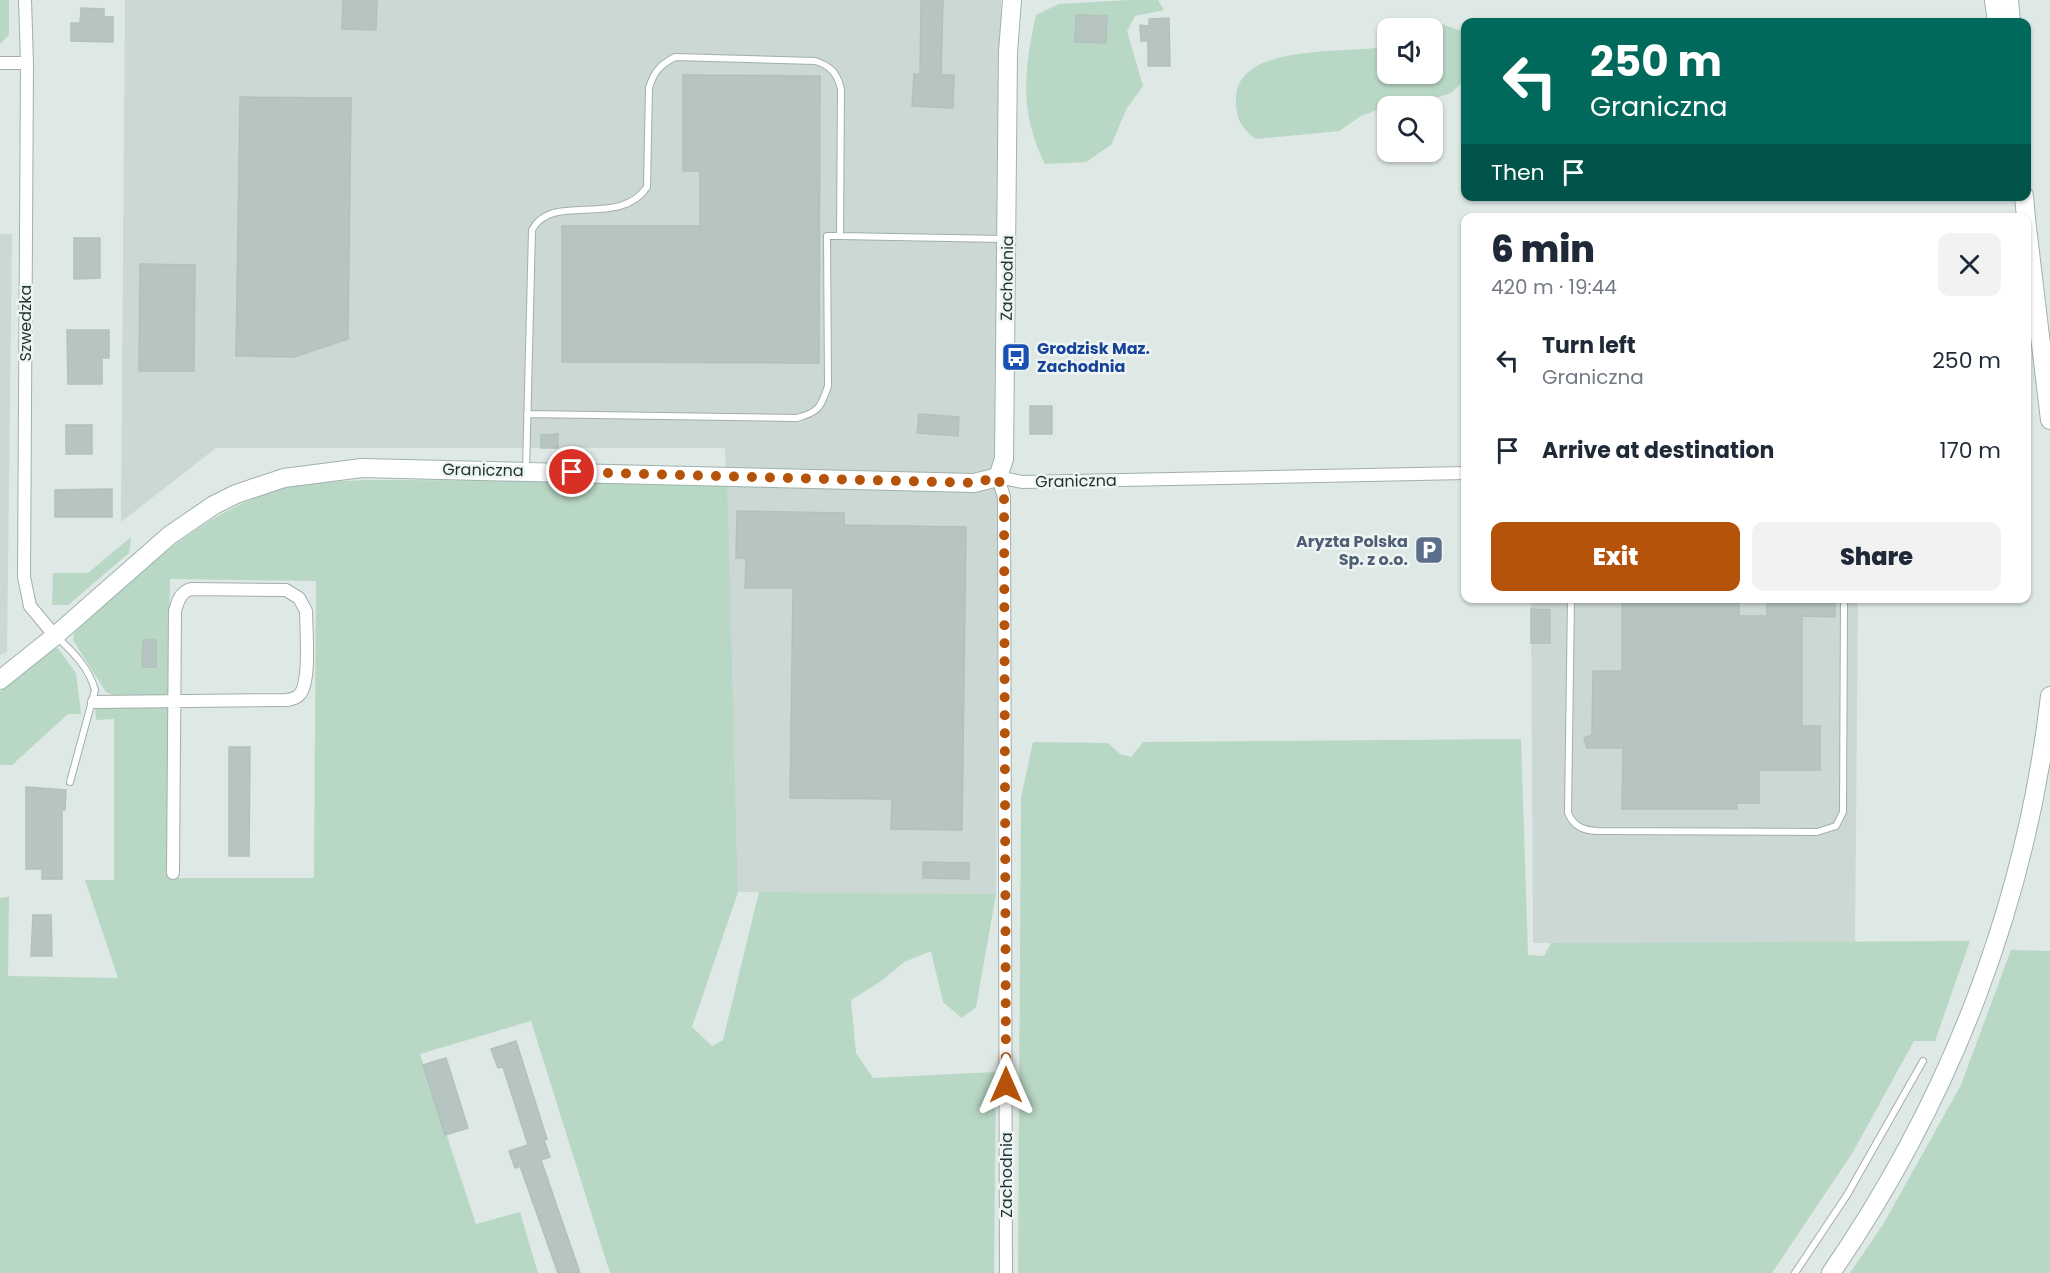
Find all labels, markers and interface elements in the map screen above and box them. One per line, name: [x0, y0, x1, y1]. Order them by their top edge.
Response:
map controls: [1377, 18, 1443, 162]
button: sound: [1377, 18, 1443, 84]
text: 250 m: [1590, 32, 1722, 91]
icon: left: [1491, 42, 1569, 120]
text: Graniczna: [1590, 88, 1727, 125]
button: search: [1377, 96, 1443, 162]
icon: arrive: [1557, 156, 1590, 189]
text: Then: [1491, 157, 1545, 188]
text: 6 min: [1491, 224, 1595, 275]
button: close: [1938, 233, 2001, 296]
street label: Zachodnia: [995, 235, 1019, 321]
text: 420 m · 19:44: [1491, 273, 1617, 301]
street label: Szwedzka: [14, 285, 37, 361]
text: Turn left: [1542, 330, 1636, 361]
place label: Grodzisk Maz. Zachodnia: [1037, 337, 1150, 378]
bus stop icon: Grodzisk Maz. Zachodnia: [1000, 341, 1032, 373]
icon: left: [1491, 344, 1524, 377]
text: 250 m: [1932, 345, 2001, 376]
text: Graniczna: [1542, 363, 1644, 391]
icon: arrive: [1491, 434, 1524, 467]
text: Arrive at destination: [1542, 435, 1774, 466]
text: 170 m: [1940, 435, 2001, 466]
pin: [546, 446, 597, 497]
icon: arrive: [555, 455, 588, 488]
street label: Graniczna: [442, 458, 524, 482]
street label: Graniczna: [1035, 469, 1117, 493]
button: Exit: [1491, 522, 1740, 591]
button: Share: [1752, 522, 2001, 591]
place label: Aryzta Polska Sp. z o.o.: [1296, 530, 1408, 571]
parking icon: Aryzta Polska Sp. z o.o.: [1413, 534, 1445, 566]
position arrow: [974, 1053, 1038, 1117]
street label: Zachodnia: [995, 1132, 1018, 1218]

